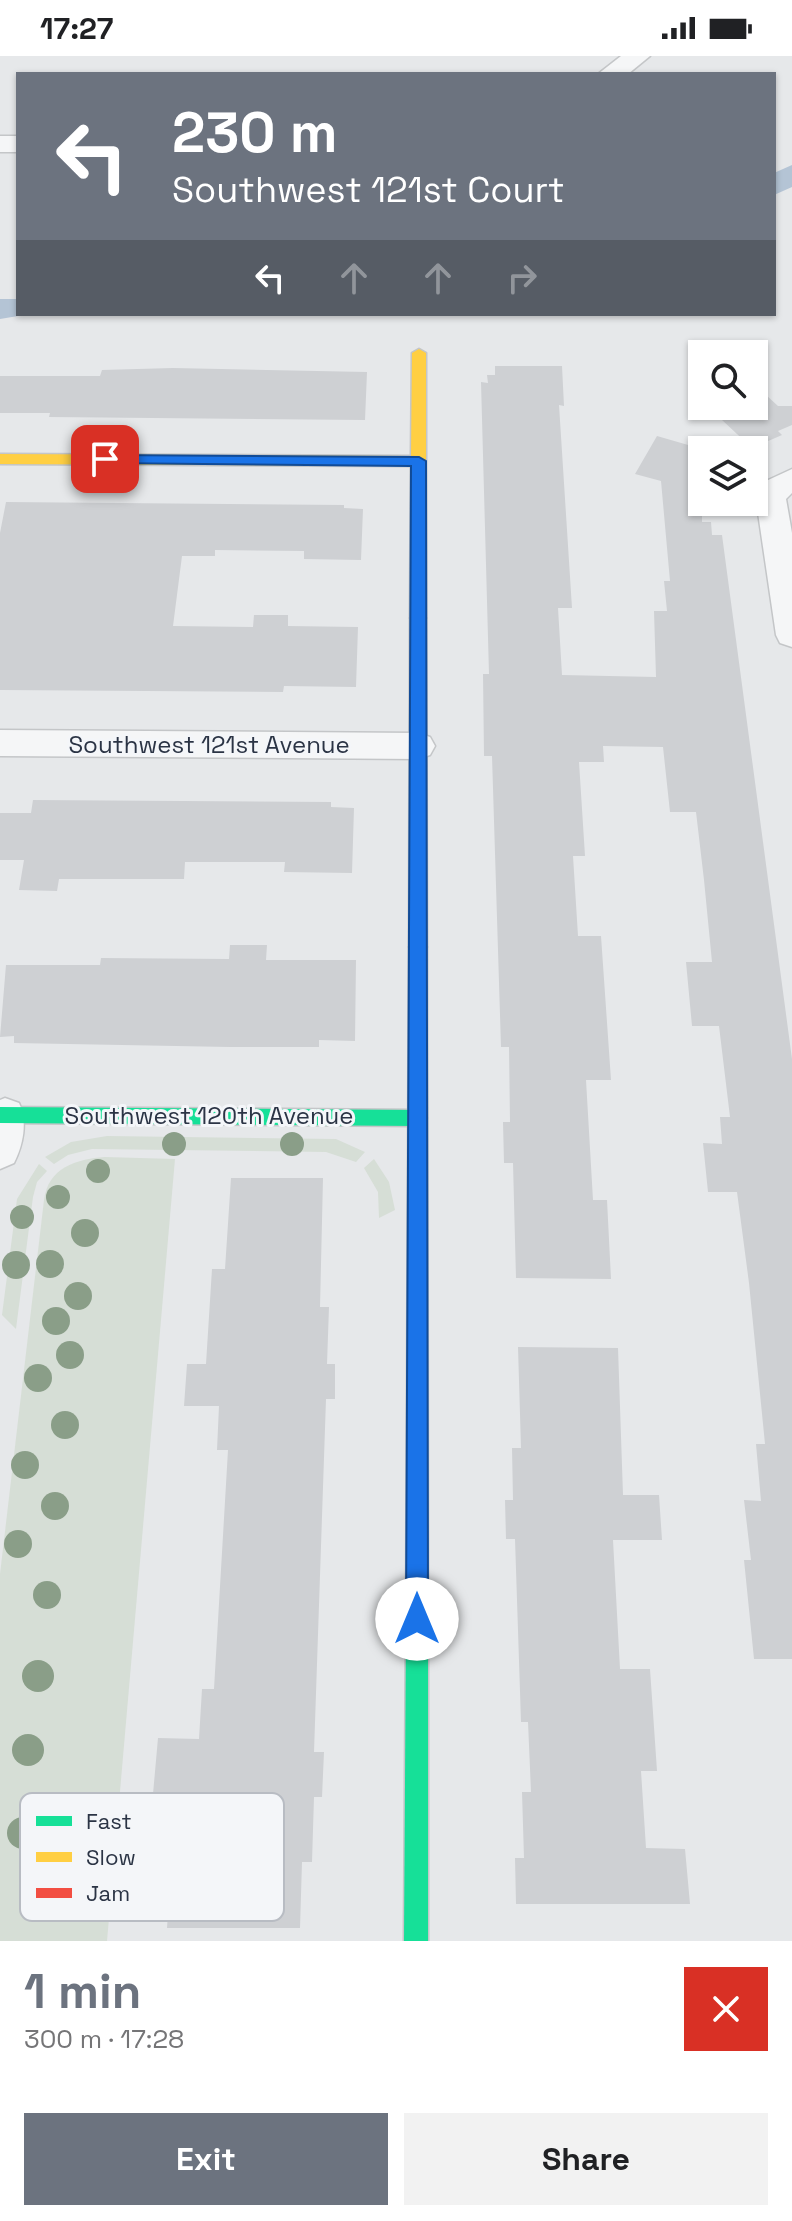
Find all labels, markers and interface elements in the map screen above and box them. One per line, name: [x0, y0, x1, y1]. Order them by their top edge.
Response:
text: 17:27: [40, 9, 113, 48]
text: 230 m: [172, 97, 338, 168]
icon: left: [40, 104, 144, 208]
text: Southwest 121st Court: [172, 167, 565, 213]
icon: left: [248, 256, 292, 300]
icon: ahead: [332, 256, 376, 300]
icon: ahead: [416, 256, 460, 300]
icon: right: [500, 256, 544, 300]
map controls: [688, 340, 768, 516]
button: search: [688, 340, 768, 420]
pin: [71, 425, 139, 493]
button: layers: [688, 436, 768, 516]
icon: arrive: [83, 437, 127, 481]
street label: Southwest 121st Avenue: [68, 729, 350, 760]
street label: Southwest 120th Avenue: [65, 1100, 353, 1131]
position arrow: [375, 1577, 459, 1661]
legend: [20, 1793, 284, 1921]
text: Fast: [86, 1807, 132, 1835]
text: Slow: [86, 1843, 136, 1871]
text: Jam: [86, 1879, 130, 1907]
text: 1 min: [24, 1961, 141, 2022]
button: close: [684, 1967, 768, 2051]
text: 300 m · 17:28: [24, 2022, 184, 2056]
button: Exit: [24, 2113, 388, 2205]
button: Share: [404, 2113, 768, 2205]

